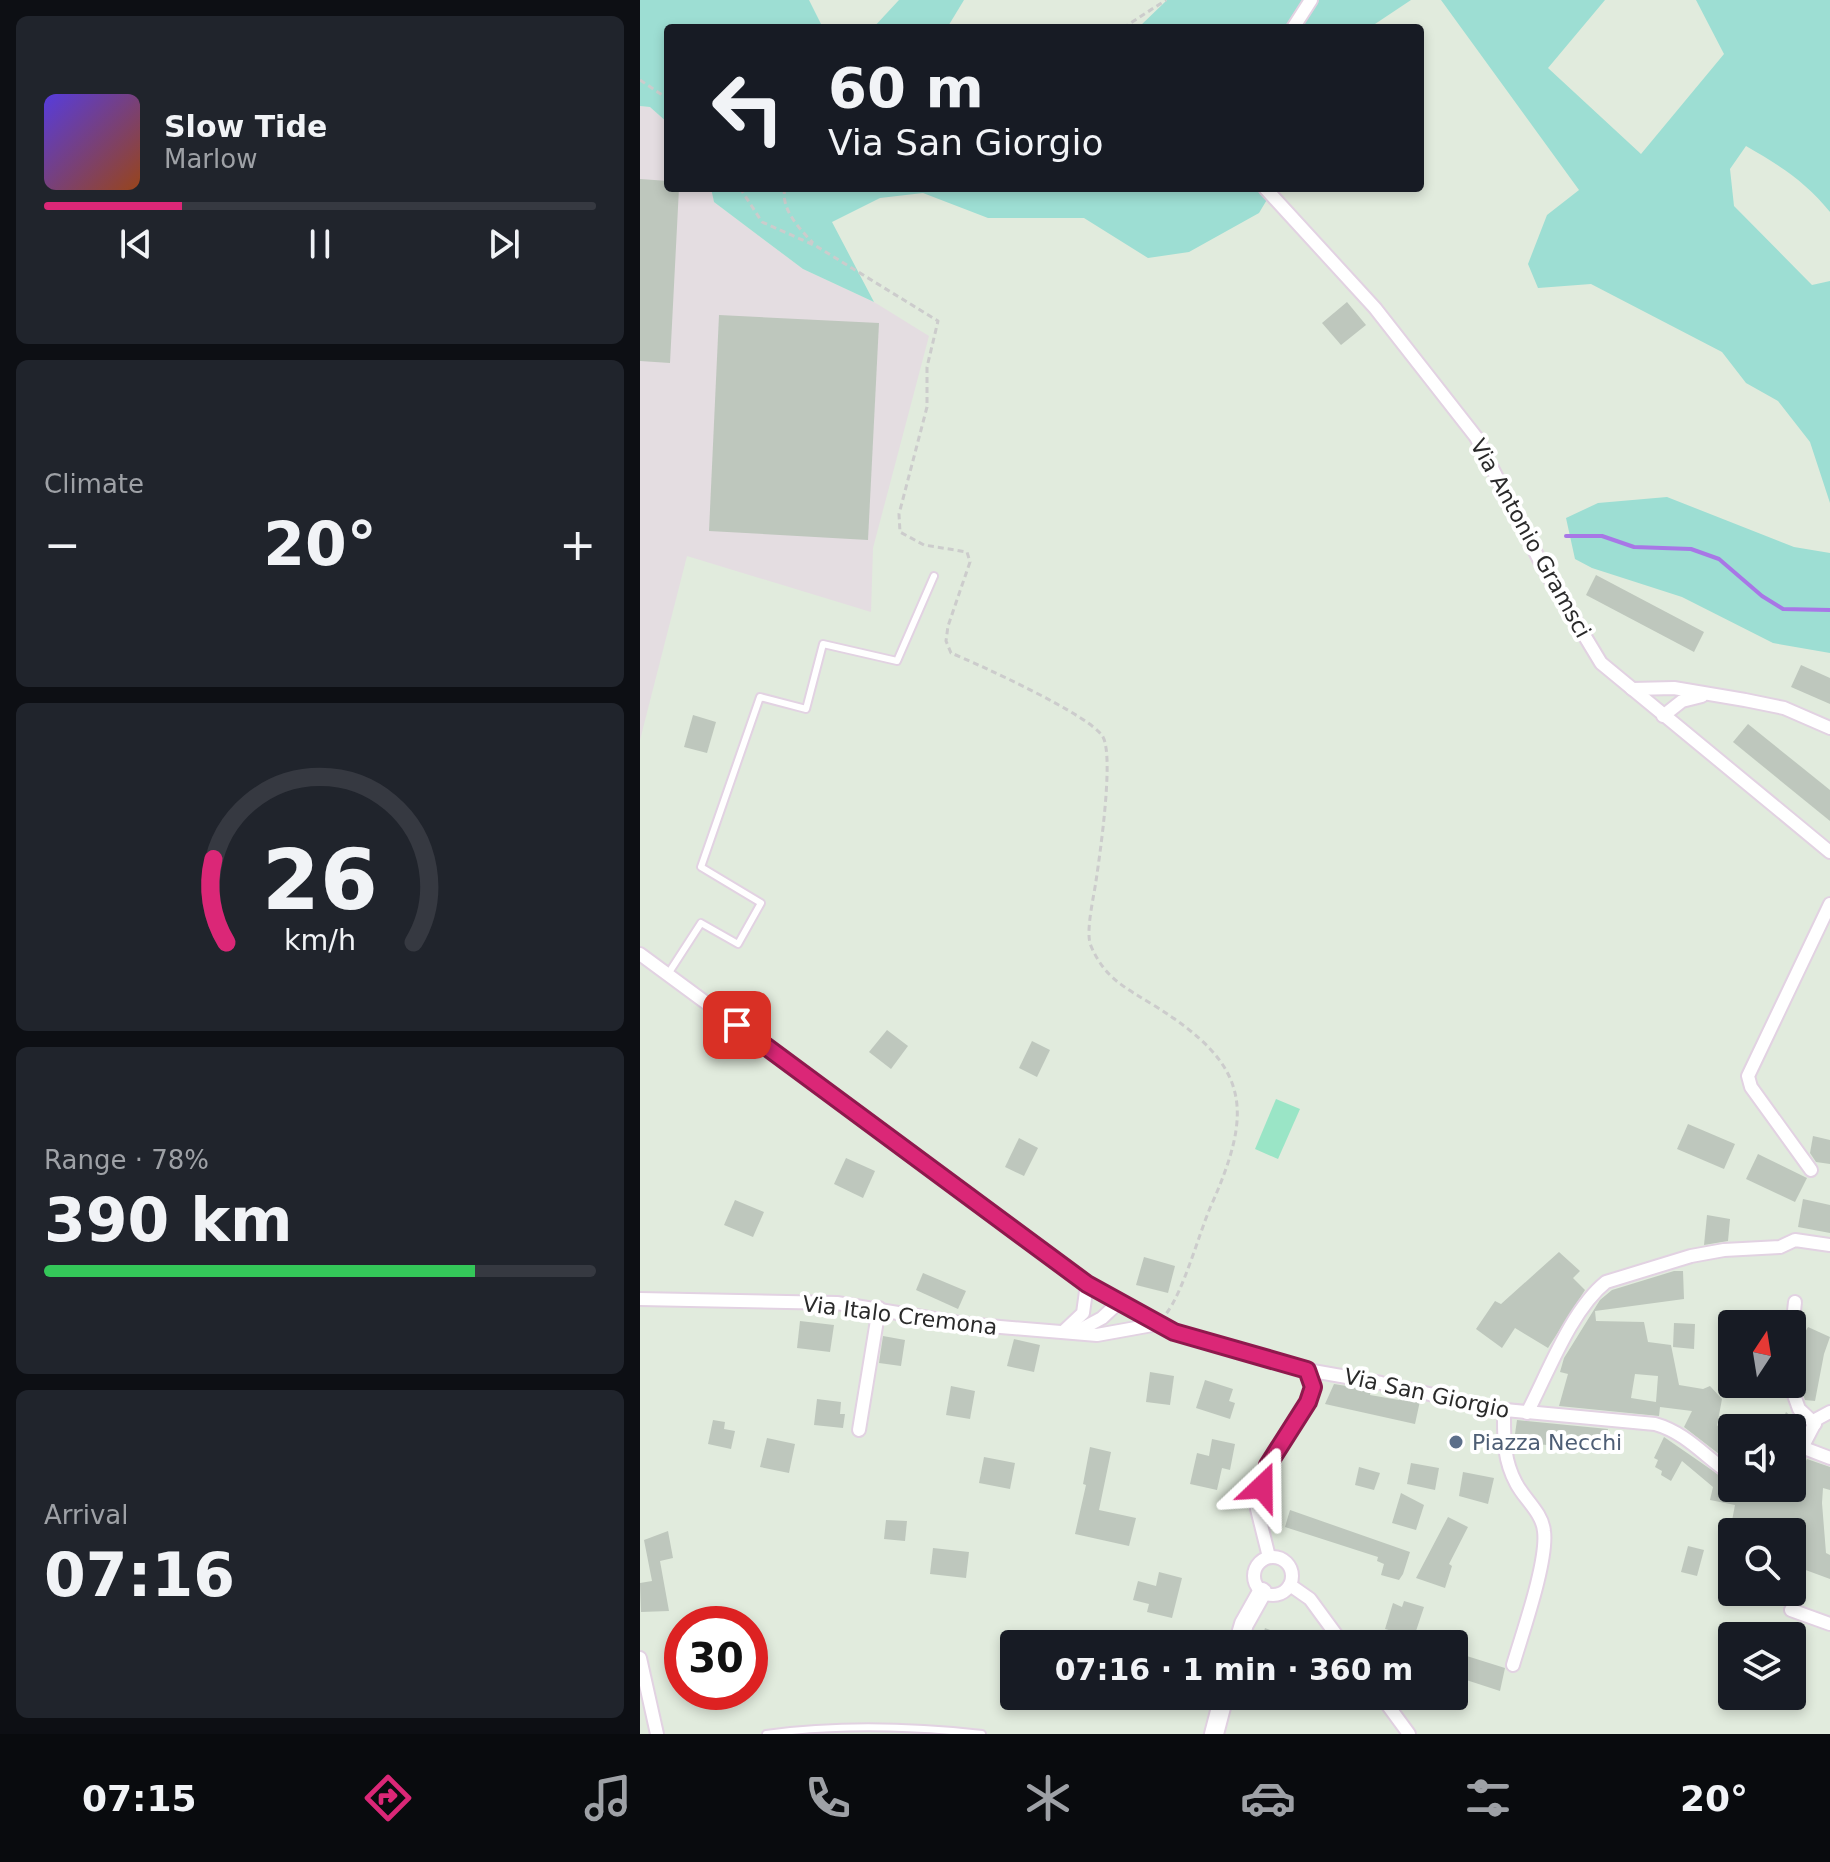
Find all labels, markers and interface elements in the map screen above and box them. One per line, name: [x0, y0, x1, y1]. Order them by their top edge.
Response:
text: 60 m: [828, 55, 984, 120]
icon: left: [696, 56, 800, 160]
text: Slow Tide: [164, 109, 327, 144]
text: Via San Giorgio: [828, 122, 1103, 163]
text: Marlow: [164, 144, 257, 174]
icon: previous: [114, 222, 158, 266]
icon: pause: [298, 222, 342, 266]
icon: next: [482, 222, 526, 266]
street label: Via Antonio Gramsci: [1465, 434, 1596, 642]
text: Climate: [44, 469, 144, 499]
text: 20°: [263, 509, 377, 579]
text: −: [44, 519, 81, 570]
text: +: [559, 519, 596, 570]
text: 26: [262, 832, 378, 929]
text: km/h: [284, 923, 356, 957]
pin: [703, 991, 771, 1059]
icon: arrive: [715, 1003, 759, 1047]
text: Range · 78%: [44, 1145, 209, 1175]
text: 390 km: [44, 1185, 293, 1255]
street label: Via Italo Cremona: [801, 1291, 999, 1340]
north arrow: [1718, 1310, 1806, 1398]
map controls: [1718, 1310, 1806, 1710]
street label: Via San Giorgio: [1342, 1364, 1512, 1423]
button: sound: [1718, 1414, 1806, 1502]
place label: Piazza Necchi: [1472, 1430, 1622, 1455]
marker: Piazza Necchi: [1447, 1433, 1465, 1451]
position arrow: [1220, 1445, 1304, 1529]
text: Arrival: [44, 1500, 128, 1530]
button: search: [1718, 1518, 1806, 1606]
text: 07:16: [44, 1540, 235, 1610]
speed limit sign: 30: [664, 1606, 768, 1710]
button: layers: [1718, 1622, 1806, 1710]
text: 07:16 · 1 min · 360 m: [1055, 1652, 1413, 1687]
icon: directions: [360, 1770, 416, 1826]
icon: music: [580, 1770, 636, 1826]
icon: phone: [800, 1770, 856, 1826]
icon: climate: [1020, 1770, 1076, 1826]
icon: car: [1240, 1770, 1296, 1826]
icon: filters: [1460, 1770, 1516, 1826]
text: 07:15: [82, 1778, 197, 1819]
text: 20°: [1680, 1778, 1748, 1819]

